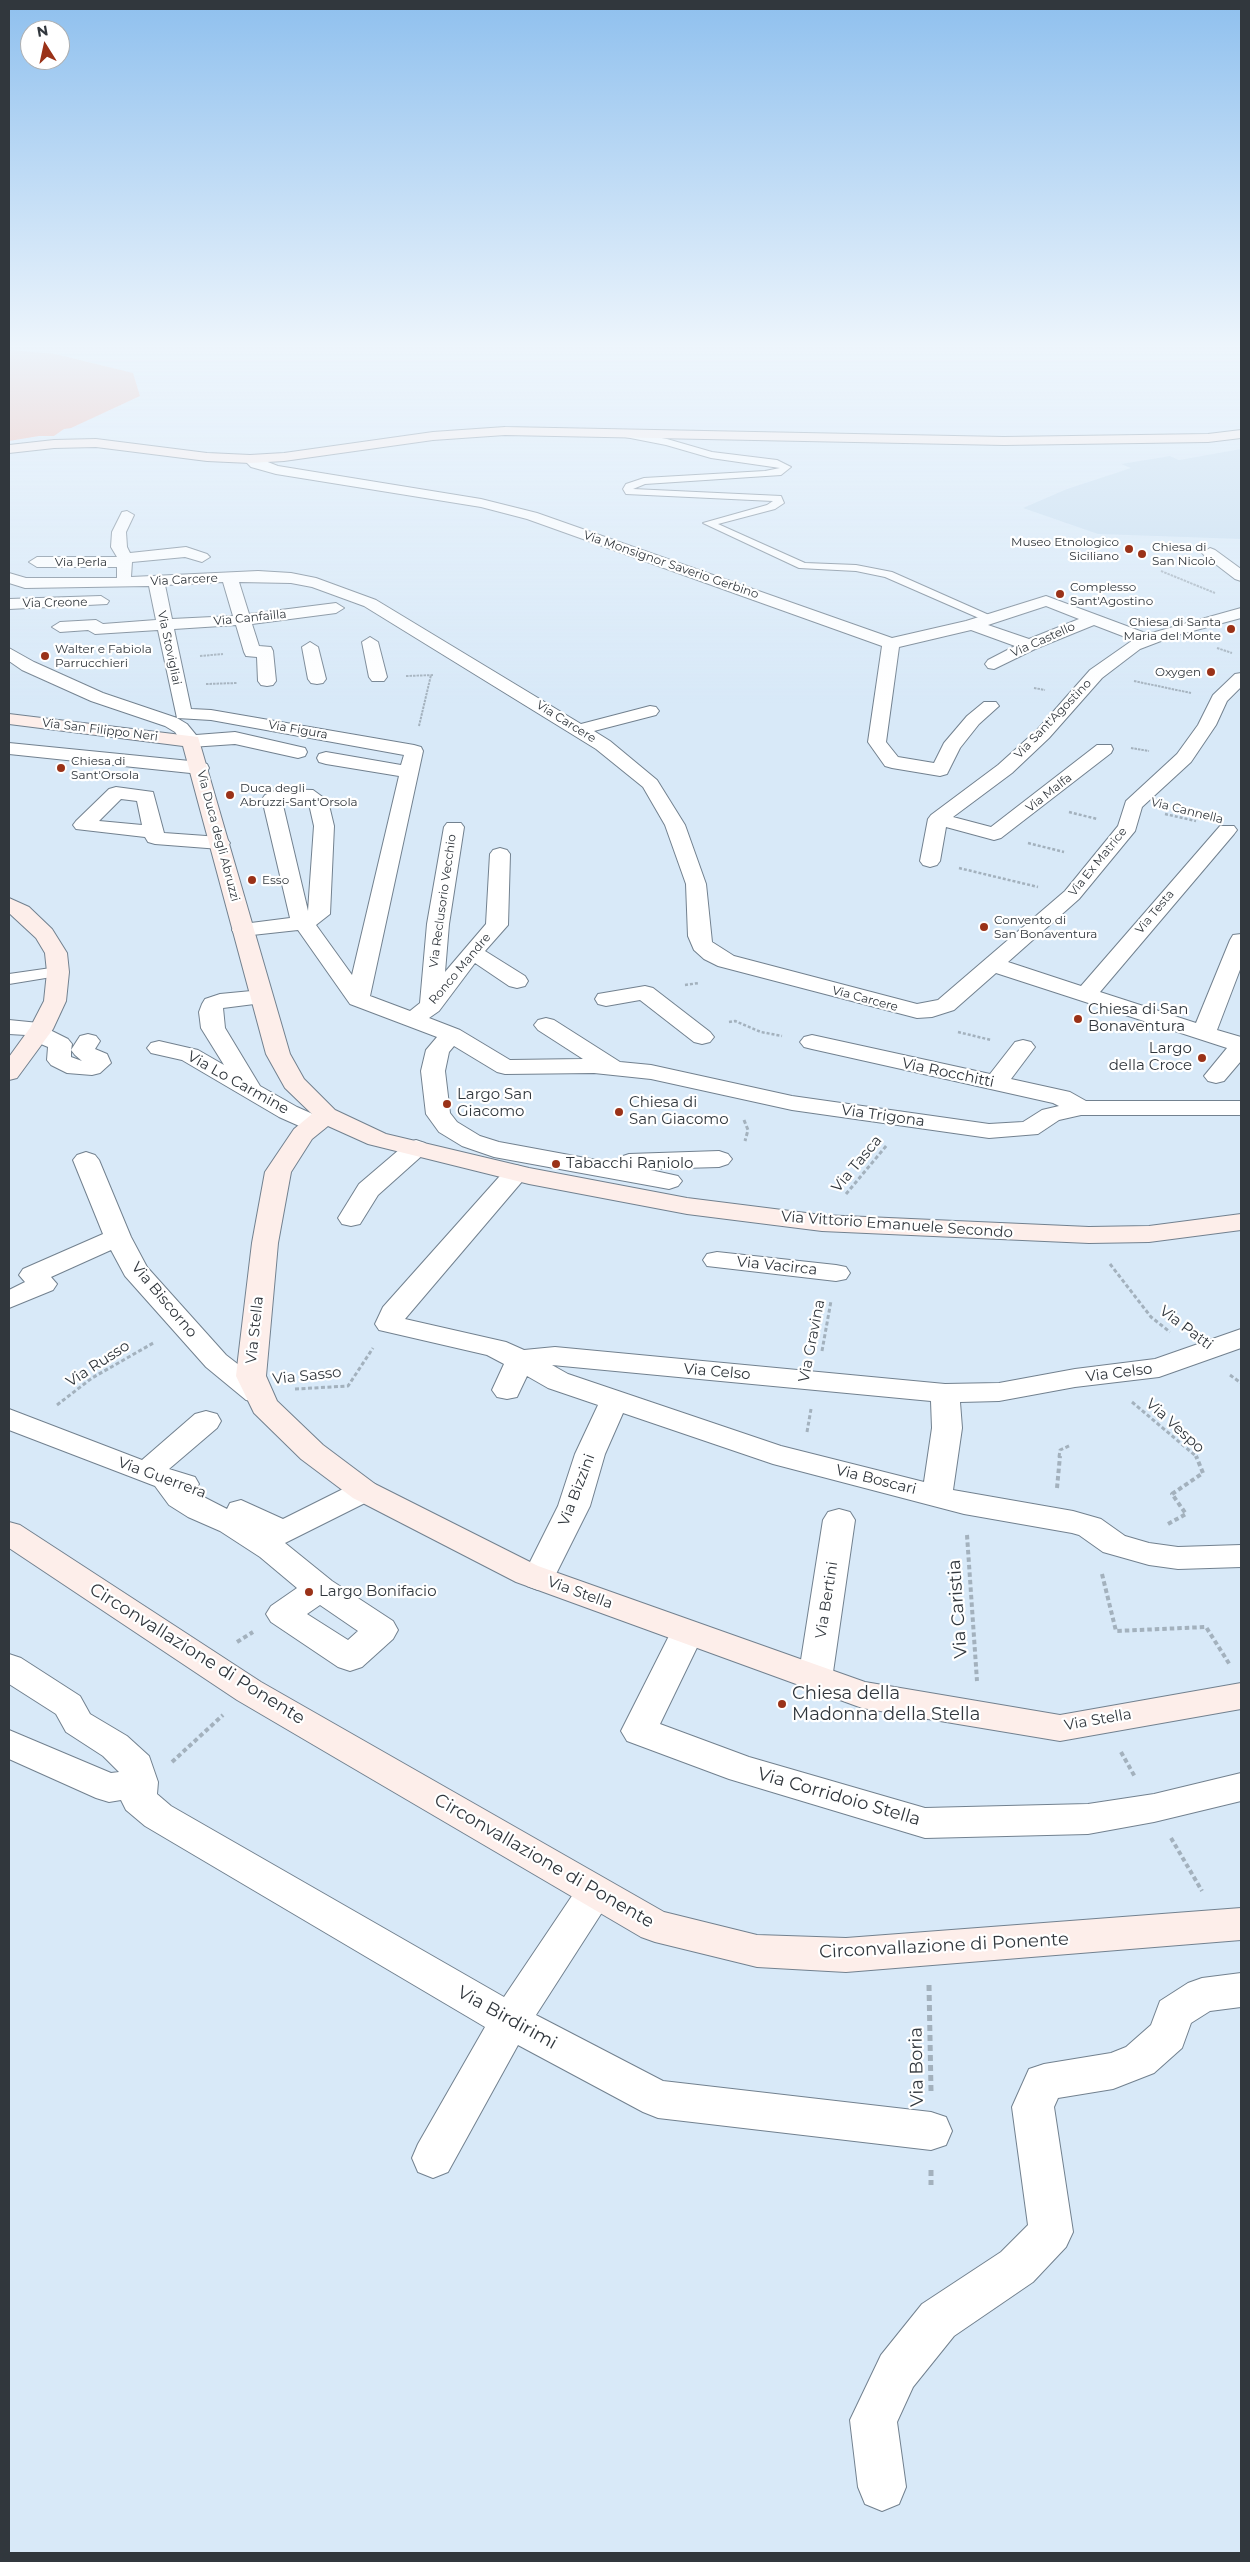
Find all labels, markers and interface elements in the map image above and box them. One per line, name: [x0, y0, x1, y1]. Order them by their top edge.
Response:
north arrow: [20, 20, 70, 70]
text: N: [35, 21, 50, 41]
street label: Via Monsignor Saverio Gerbino: [581, 528, 761, 602]
place label: Museo Etnologico Siciliano: [1011, 535, 1119, 563]
place label: Chiesa di San Nicolò: [1152, 540, 1216, 568]
marker: Museo Etnologico Siciliano: [1123, 543, 1135, 555]
marker: Chiesa di San Nicolò: [1136, 548, 1148, 560]
street label: Via Perla: [55, 555, 107, 569]
street label: Via Carcere: [150, 571, 218, 589]
place label: Complesso Sant'Agostino: [1070, 580, 1153, 608]
marker: Complesso Sant'Agostino: [1054, 588, 1066, 600]
street label: Via Creone: [22, 595, 88, 611]
street label: Via Canfailla: [213, 607, 287, 629]
street label: Via Stovigliai: [154, 609, 184, 687]
place label: Chiesa di Santa Maria del Monte: [1124, 615, 1221, 643]
street label: Via Castello: [1009, 619, 1077, 661]
marker: Chiesa di Santa Maria del Monte: [1225, 623, 1237, 635]
place label: Walter e Fabiola Parrucchieri: [55, 642, 152, 670]
marker: Walter e Fabiola Parrucchieri: [39, 650, 51, 662]
place label: Oxygen: [1155, 665, 1201, 679]
marker: Oxygen: [1205, 666, 1217, 678]
street label: Via Sant'Agostino: [1011, 676, 1095, 762]
street label: Via Carcere: [534, 698, 598, 746]
street label: Via San Filippo Neri: [41, 716, 159, 744]
street label: Via Figura: [267, 718, 329, 742]
place label: Chiesa di Sant'Orsola: [71, 754, 139, 782]
marker: Chiesa di Sant'Orsola: [55, 762, 67, 774]
street label: Via Duca degli Abruzzi: [194, 769, 242, 903]
street label: Via Malfa: [1023, 771, 1075, 815]
place label: Duca degli Abruzzi-Sant'Orsola: [240, 781, 358, 809]
marker: Duca degli Abruzzi-Sant'Orsola: [224, 789, 236, 801]
street label: Via Cannella: [1149, 795, 1225, 827]
street label: Via Ex Matrice: [1066, 825, 1130, 899]
street label: Via Reclusorio Vecchio: [427, 833, 459, 969]
place label: Esso: [262, 873, 289, 887]
marker: Esso: [246, 874, 258, 886]
street label: Via Testa: [1133, 887, 1177, 937]
place label: Convento di San Bonaventura: [994, 913, 1097, 941]
marker: Convento di San Bonaventura: [978, 921, 990, 933]
street label: Ronco Mandre: [426, 931, 494, 1007]
street label: Via Carcere: [830, 983, 900, 1015]
place label: Chiesa di San Bonaventura: [1088, 1001, 1188, 1036]
marker: Chiesa di San Bonaventura: [1072, 1013, 1084, 1025]
place label: Largo della Croce: [1109, 1040, 1192, 1075]
street label: Via Lo Carmine: [184, 1048, 292, 1118]
marker: Largo della Croce: [1196, 1052, 1208, 1064]
street label: Via Rocchitti: [900, 1054, 996, 1092]
place label: Largo San Giacomo: [457, 1086, 532, 1121]
place label: Chiesa di San Giacomo: [629, 1094, 729, 1129]
marker: Largo San Giacomo: [441, 1098, 453, 1110]
street label: Via Trigona: [840, 1101, 926, 1131]
marker: Chiesa di San Giacomo: [613, 1106, 625, 1118]
street label: Via Tasca: [828, 1132, 886, 1196]
place label: Tabacchi Raniolo: [566, 1155, 693, 1173]
marker: Tabacchi Raniolo: [550, 1158, 562, 1170]
street label: Via Vittorio Emanuele Secondo: [780, 1208, 1014, 1242]
street label: Via Vacirca: [736, 1253, 818, 1279]
street label: Via Biscorno: [127, 1259, 201, 1341]
street label: Via Stella: [242, 1295, 268, 1365]
street label: Via Gravina: [795, 1298, 829, 1384]
street label: Via Patti: [1156, 1302, 1216, 1354]
street label: Via Russo: [63, 1337, 133, 1391]
street label: Via Celso: [683, 1360, 751, 1384]
street label: Via Celso: [1085, 1360, 1153, 1386]
street label: Via Sasso: [272, 1363, 342, 1389]
street label: Via Vespo: [1142, 1395, 1208, 1457]
street label: Via Bizzini: [555, 1451, 599, 1529]
street label: Via Guerrera: [115, 1454, 209, 1502]
street label: Via Boscari: [834, 1461, 918, 1499]
street label: Via Caristia: [944, 1559, 972, 1659]
street label: Via Bertini: [812, 1560, 842, 1640]
street label: Via Stella: [545, 1573, 615, 1613]
street label: Circonvallazione di Ponente: [85, 1579, 309, 1729]
place label: Largo Bonifacio: [319, 1583, 437, 1601]
marker: Largo Bonifacio: [303, 1586, 315, 1598]
place label: Chiesa della Madonna della Stella: [792, 1683, 980, 1726]
marker: Chiesa della Madonna della Stella: [776, 1698, 788, 1710]
street label: Via Stella: [1063, 1705, 1133, 1735]
street label: Via Corridoio Stella: [755, 1763, 923, 1831]
street label: Circonvallazione di Ponente: [430, 1789, 658, 1933]
street label: Circonvallazione di Ponente: [819, 1929, 1069, 1963]
street label: Via Birdirimi: [453, 1982, 561, 2054]
street label: Via Boria: [906, 2027, 928, 2107]

